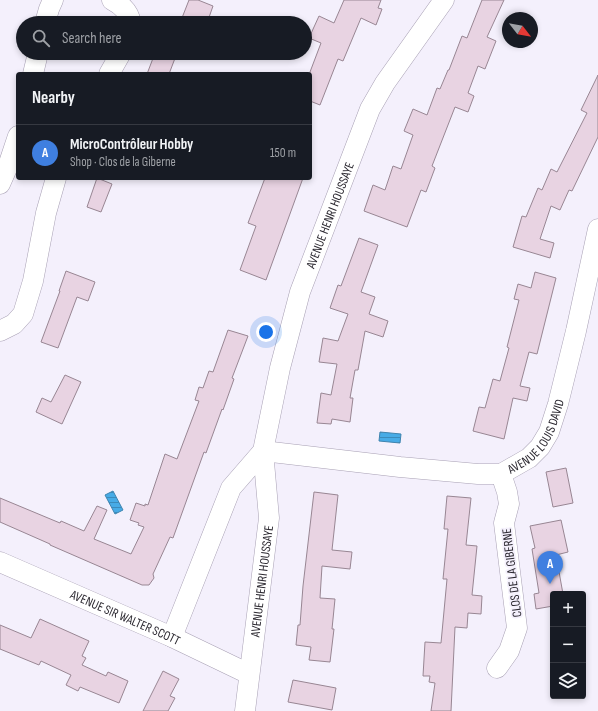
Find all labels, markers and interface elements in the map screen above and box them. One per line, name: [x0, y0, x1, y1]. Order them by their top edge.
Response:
north arrow: [502, 12, 538, 48]
search box: [16, 16, 312, 60]
icon: search: [30, 27, 52, 49]
text: Search here: [62, 29, 122, 48]
text: Nearby: [32, 88, 75, 108]
text: MicroContrôleur Hobby: [70, 135, 193, 154]
text: A: [42, 145, 48, 161]
text: 150 m: [270, 145, 296, 161]
text: Shop · Clos de la Giberne: [70, 154, 176, 170]
street label: AVENUE HENRI HOUSSAYE: [302, 160, 358, 272]
your location: [256, 322, 276, 342]
street label: AVENUE LOUIS DAVID: [504, 398, 568, 478]
street label: AVENUE HENRI HOUSSAYE: [247, 524, 277, 639]
street label: CLOS DE LA GIBERNE: [499, 527, 525, 618]
pin: A: [537, 551, 563, 584]
street label: AVENUE SIR WALTER SCOTT: [67, 586, 183, 649]
map controls: [550, 591, 586, 699]
button: +: [550, 591, 586, 627]
button: −: [550, 627, 586, 663]
button: layers: [550, 663, 586, 699]

